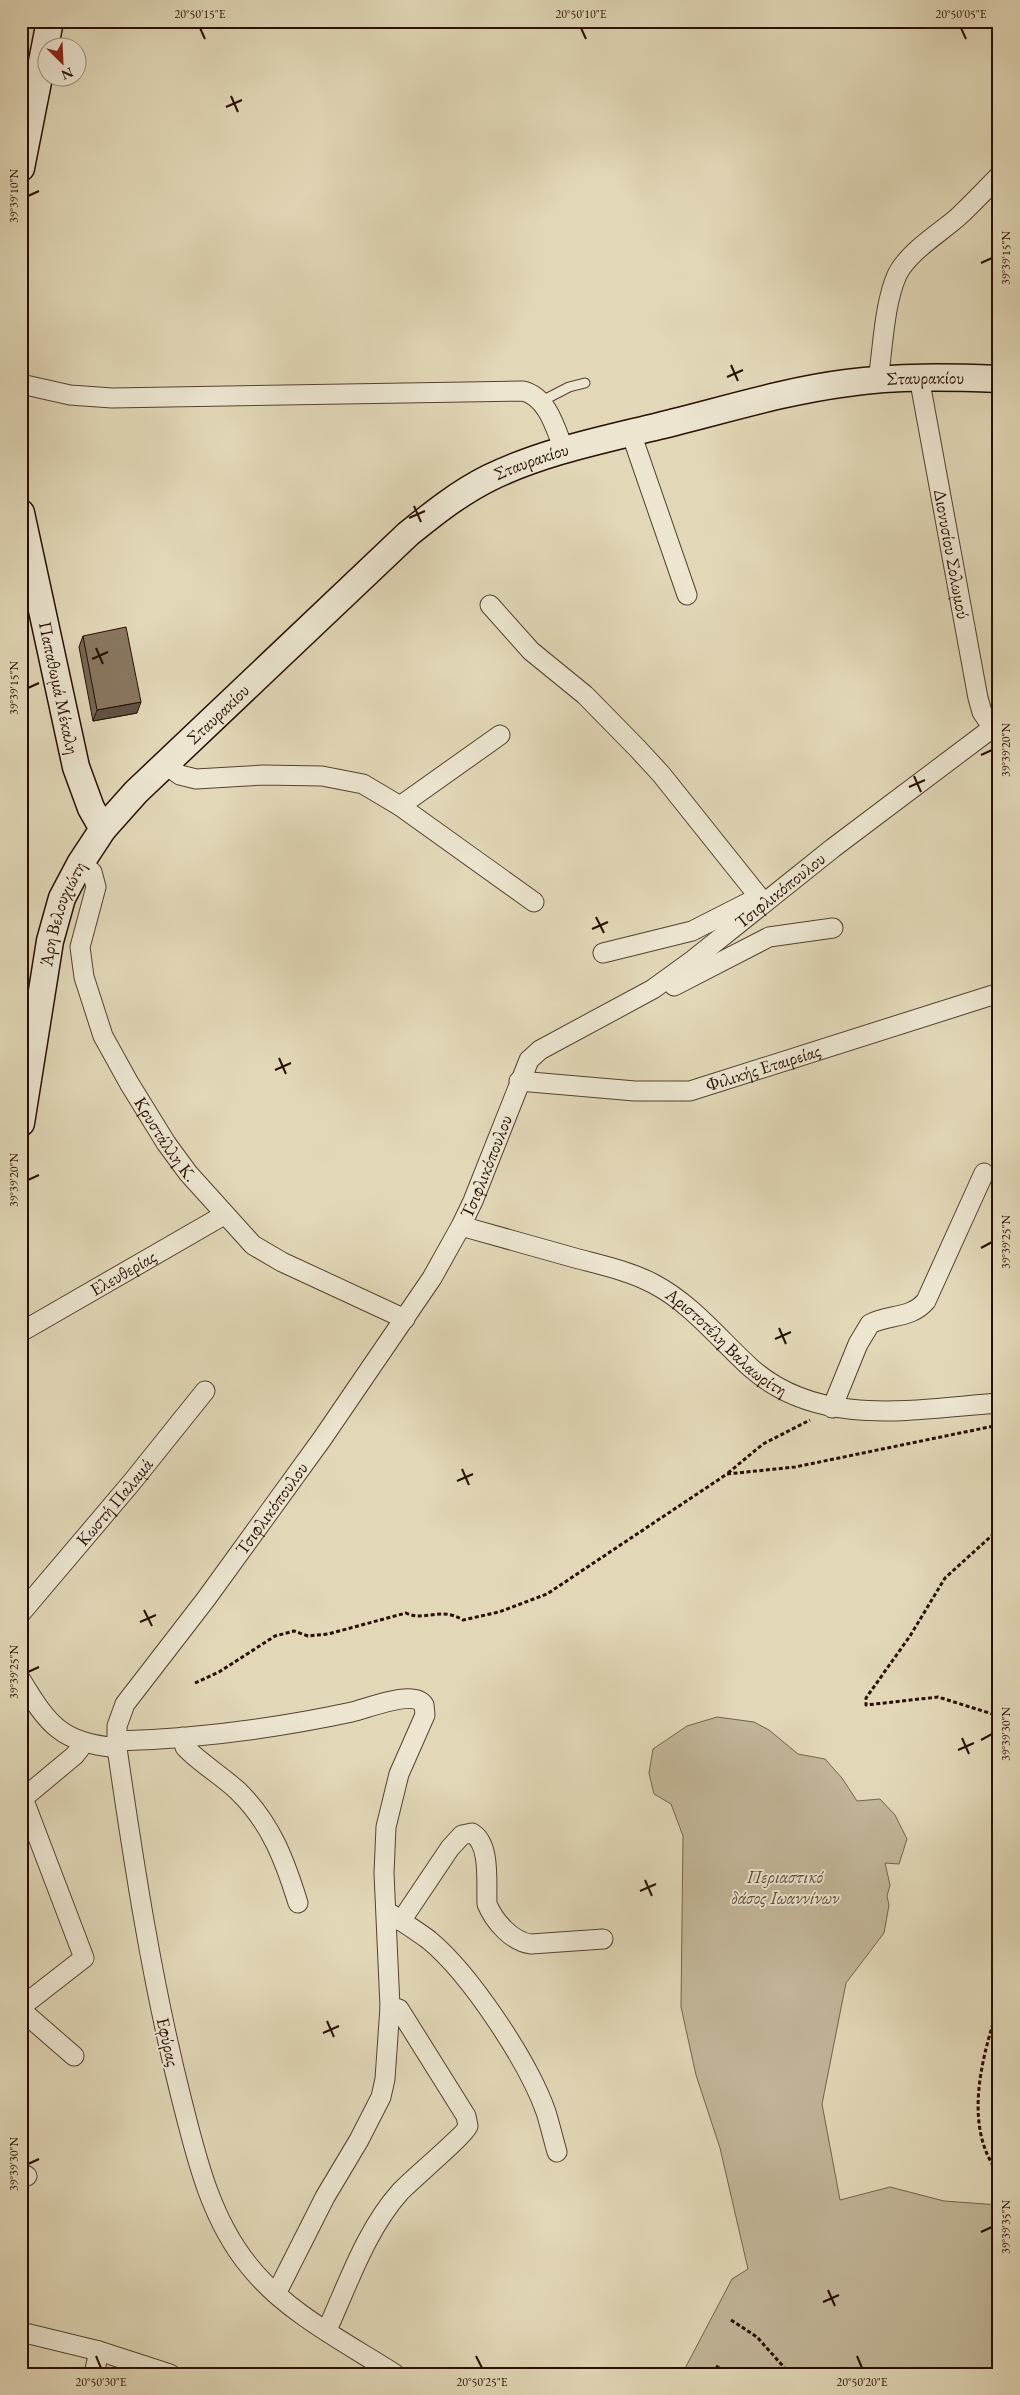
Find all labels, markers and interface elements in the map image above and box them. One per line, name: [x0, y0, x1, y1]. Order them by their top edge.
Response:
text: 20°50'15"E: [174, 6, 226, 22]
text: 20°50'10"E: [555, 6, 607, 22]
text: 20°50'05"E: [935, 6, 987, 22]
north arrow: [38, 38, 88, 88]
text: N: [58, 63, 76, 85]
text: 39°39'10"N: [6, 169, 22, 223]
text: 39°39'15"N: [998, 231, 1014, 285]
street label: Σταυρακίου: [886, 366, 964, 390]
street label: Σταυρακίου: [490, 437, 571, 485]
street label: Διονυσίου Σολωμού: [929, 487, 975, 621]
street label: Παπαθωμά Μέκαλη: [34, 619, 85, 756]
text: 39°39'15"N: [6, 661, 22, 715]
street label: Σταυρακίου: [182, 679, 254, 749]
text: 39°39'20"N: [998, 723, 1014, 777]
street label: Τσιφλικόπουλου: [730, 847, 830, 933]
street label: Άρη Βελουχιώτη: [34, 857, 90, 969]
street label: Φιλικής Εταιρείας: [702, 1038, 823, 1096]
street label: Κρυστάλλη Κ.: [129, 1092, 202, 1186]
street label: Τσιφλικόπουλου: [455, 1111, 517, 1222]
text: 39°39'20"N: [6, 1153, 22, 1207]
text: 39°39'25"N: [998, 1215, 1014, 1269]
street label: Ελευθερίας: [86, 1245, 160, 1301]
street label: Αριστοτέλη Βαλαωρίτη: [661, 1282, 791, 1401]
street label: Κωστή Παλαμά: [71, 1453, 158, 1551]
street label: Τσιφλικόπουλου: [230, 1457, 313, 1559]
text: 39°39'25"N: [6, 1645, 22, 1699]
text: 39°39'30"N: [998, 1707, 1014, 1761]
park label: Περιαστικό δάσος Ιωαννίνων: [731, 1865, 840, 1909]
street label: Εφύρας: [152, 2015, 185, 2069]
text: 39°39'30"N: [6, 2137, 22, 2191]
text: 39°39'35"N: [998, 2200, 1014, 2254]
text: 20°50'30"E: [75, 2374, 127, 2390]
text: 20°50'25"E: [456, 2374, 508, 2390]
text: 20°50'20"E: [836, 2374, 888, 2390]

